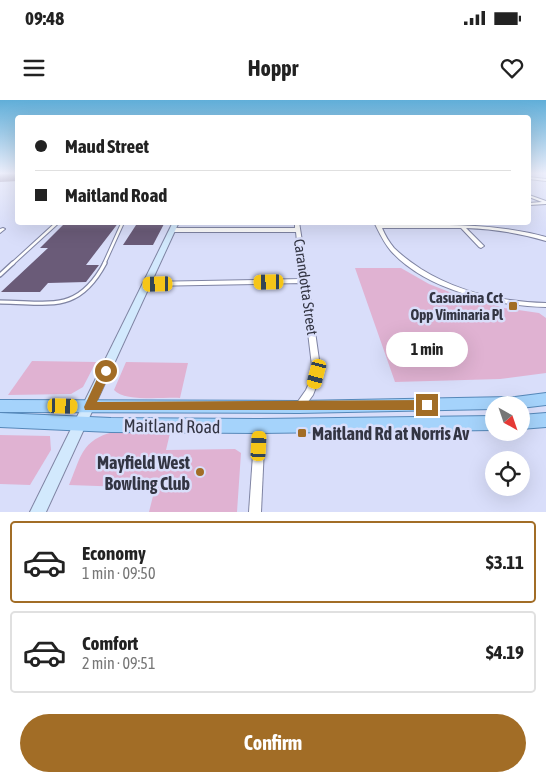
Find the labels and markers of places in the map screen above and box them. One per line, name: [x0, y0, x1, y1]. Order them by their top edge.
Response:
place label: Casuarina Cct Opp Viminaria Pl: [410, 289, 504, 323]
marker: Casuarina Cct Opp Viminaria Pl: [507, 300, 519, 312]
place label: Maitland Rd at Norris Av: [312, 423, 470, 444]
marker: Maitland Rd at Norris Av: [296, 427, 308, 439]
place label: Mayfield West Bowling Club: [97, 452, 191, 494]
marker: Mayfield West Bowling Club: [194, 466, 206, 478]

